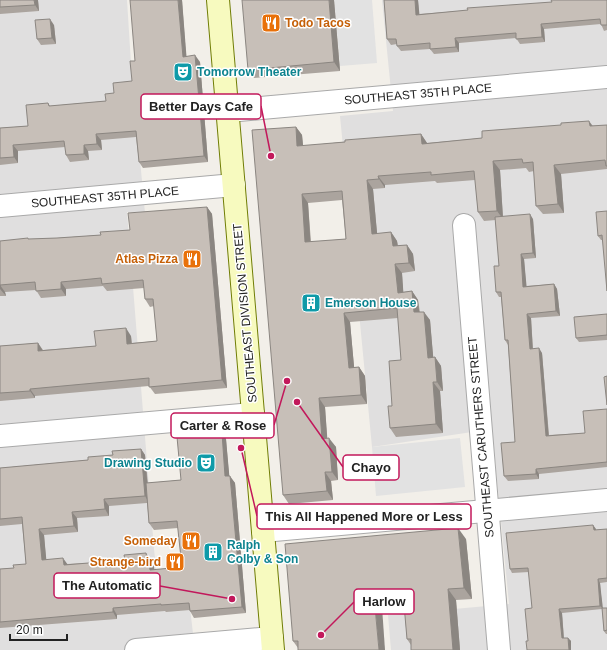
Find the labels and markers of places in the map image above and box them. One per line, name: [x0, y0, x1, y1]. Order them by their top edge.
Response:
restaurant icon: Todo Tacos: [260, 12, 282, 34]
place label: Todo Tacos: [285, 16, 351, 30]
theatre icon: Tomorrow Theater: [172, 61, 194, 83]
place label: Tomorrow Theater: [197, 65, 302, 79]
callout: Better Days Cafe: [141, 94, 261, 119]
restaurant icon: Atlas Pizza: [181, 248, 203, 270]
place label: Atlas Pizza: [115, 252, 178, 266]
building icon: Emerson House: [300, 292, 322, 314]
place label: Emerson House: [325, 296, 417, 310]
callout: Carter & Rose: [171, 413, 274, 438]
theatre icon: Drawing Studio: [195, 452, 217, 474]
callout: Chayo: [343, 455, 399, 480]
place label: Drawing Studio: [104, 456, 192, 470]
callout: This All Happened More or Less: [257, 504, 471, 529]
restaurant icon: Someday: [180, 530, 202, 552]
place label: Someday: [124, 534, 177, 548]
place label: Ralph Colby & Son: [227, 538, 298, 566]
building icon: Ralph Colby & Son: [202, 541, 224, 563]
restaurant icon: Strange-bird: [164, 551, 186, 573]
place label: Strange-bird: [90, 555, 161, 569]
callout: The Automatic: [54, 573, 160, 598]
callout: Harlow: [354, 589, 414, 614]

